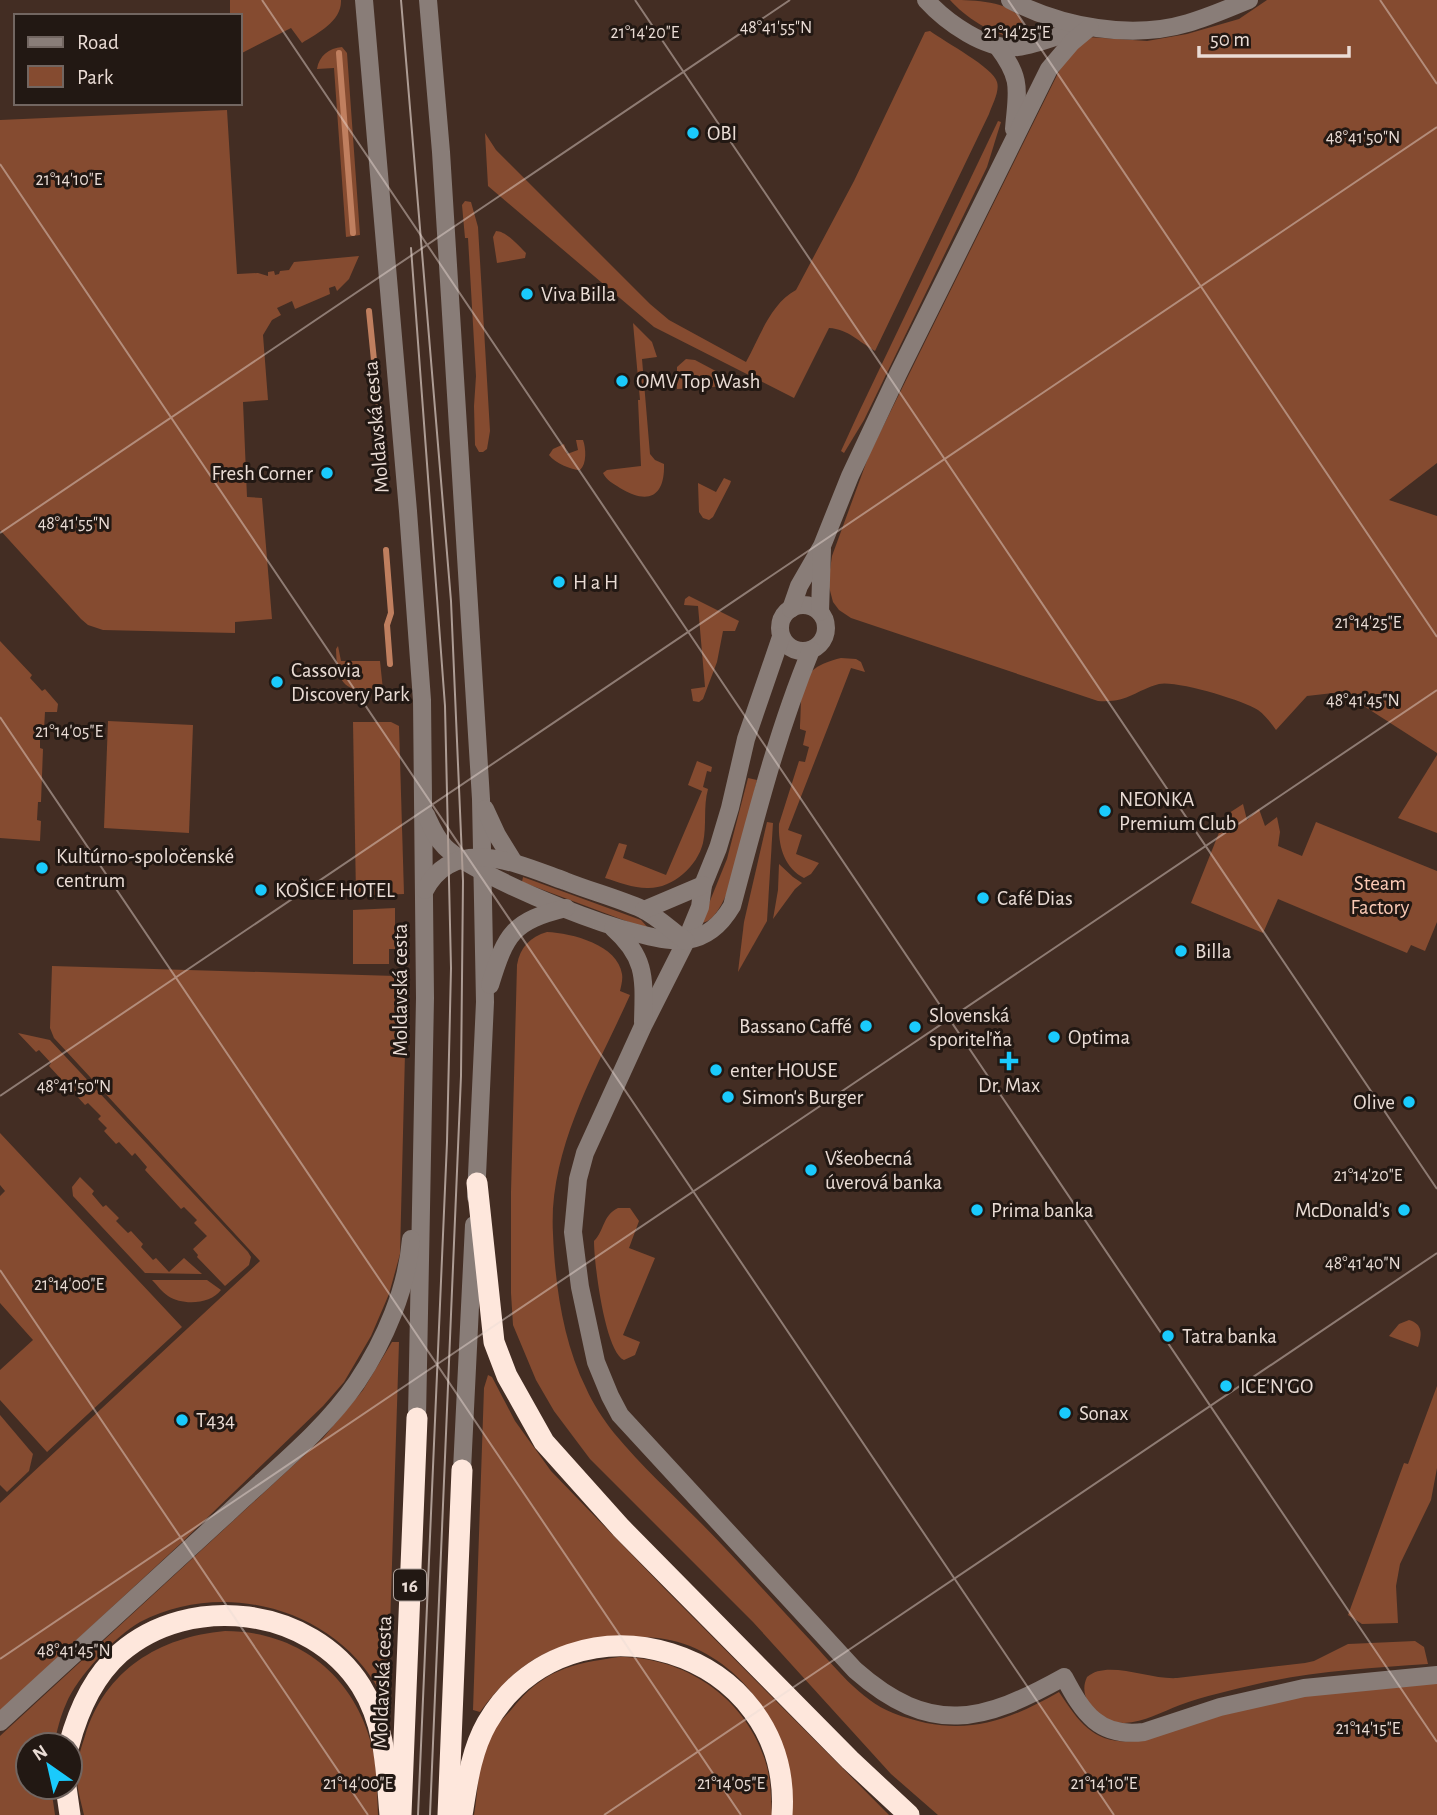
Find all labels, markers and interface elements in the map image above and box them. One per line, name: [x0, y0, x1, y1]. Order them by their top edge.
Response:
legend: [14, 14, 242, 105]
scale bar: [1199, 14, 1350, 58]
text: 48°41'55"N: [740, 19, 812, 37]
text: 21°14'20"E: [611, 24, 680, 42]
text: 21°14'25"E: [984, 24, 1051, 42]
text: 50 m: [1210, 29, 1250, 50]
text: Road: [77, 32, 119, 53]
text: Park: [77, 67, 114, 88]
place label: OBI: [707, 123, 737, 144]
marker: OBI: [685, 125, 701, 141]
text: 48°41'50"N: [1326, 129, 1400, 147]
text: 21°14'10"E: [36, 171, 103, 189]
place label: Viva Billa: [541, 284, 616, 305]
marker: Viva Billa: [519, 286, 535, 302]
street label: Moldavská cesta: [360, 360, 393, 494]
place label: OMV Top Wash: [636, 371, 760, 392]
marker: OMV Top Wash: [614, 373, 630, 389]
place label: Fresh Corner: [211, 463, 313, 484]
marker: Fresh Corner: [319, 465, 335, 481]
text: 48°41'55"N: [38, 515, 110, 533]
place label: H a H: [573, 572, 618, 593]
marker: H a H: [551, 574, 567, 590]
text: 21°14'25"E: [1335, 614, 1402, 632]
place label: Cassovia Discovery Park: [291, 660, 410, 705]
marker: Cassovia Discovery Park: [269, 674, 285, 690]
text: 48°41'45"N: [1326, 692, 1400, 710]
text: 21°14'05"E: [35, 723, 103, 741]
place label: NEONKA Premium Club: [1119, 789, 1236, 834]
marker: NEONKA Premium Club: [1097, 803, 1113, 819]
place label: Kultúrno-spoločenské centrum: [56, 846, 234, 891]
marker: Kultúrno-spoločenské centrum: [34, 860, 50, 876]
park label: Steam Factory: [1351, 873, 1409, 918]
place label: KOŠICE HOTEL: [275, 878, 395, 901]
marker: KOŠICE HOTEL: [253, 882, 269, 898]
place label: Café Dias: [997, 888, 1073, 909]
marker: Café Dias: [975, 890, 991, 906]
street label: Moldavská cesta: [390, 923, 411, 1056]
place label: Billa: [1195, 941, 1232, 962]
marker: Billa: [1173, 943, 1189, 959]
place label: Slovenská sporiteľňa: [929, 1005, 1012, 1050]
place label: Bassano Caffé: [739, 1016, 852, 1037]
marker: Bassano Caffé: [858, 1018, 874, 1034]
marker: Slovenská sporiteľňa: [907, 1019, 923, 1035]
place label: Optima: [1068, 1027, 1131, 1048]
marker: Optima: [1046, 1029, 1062, 1045]
marker: Dr. Max: [1001, 1053, 1017, 1069]
place label: enter HOUSE: [730, 1060, 837, 1081]
marker: enter HOUSE: [708, 1062, 724, 1078]
place label: Dr. Max: [978, 1075, 1040, 1096]
text: 48°41'50"N: [37, 1078, 111, 1096]
place label: Simon's Burger: [742, 1087, 864, 1108]
marker: Simon's Burger: [720, 1089, 736, 1105]
place label: Olive: [1353, 1092, 1395, 1113]
marker: Olive: [1401, 1094, 1417, 1110]
place label: Všeobecná úverová banka: [825, 1148, 942, 1193]
marker: Všeobecná úverová banka: [803, 1162, 819, 1178]
text: 21°14'20"E: [1334, 1167, 1403, 1185]
place label: Prima banka: [991, 1200, 1094, 1221]
place label: McDonald's: [1295, 1200, 1390, 1221]
marker: Prima banka: [969, 1202, 985, 1218]
marker: McDonald's: [1396, 1202, 1412, 1218]
text: 48°41'40"N: [1325, 1255, 1401, 1273]
text: 21°14'00"E: [34, 1276, 104, 1294]
place label: Tatra banka: [1182, 1326, 1277, 1347]
marker: Tatra banka: [1160, 1328, 1176, 1344]
place label: ICE'N'GO: [1240, 1376, 1313, 1397]
marker: ICE'N'GO: [1218, 1378, 1234, 1394]
place label: Sonax: [1079, 1403, 1128, 1424]
marker: Sonax: [1057, 1405, 1073, 1421]
place label: T434: [196, 1410, 235, 1431]
marker: T434: [174, 1412, 190, 1428]
road number: 16: [394, 1569, 426, 1600]
street label: Moldavská cesta: [370, 1615, 395, 1749]
text: 48°41'45"N: [37, 1642, 111, 1660]
text: 21°14'15"E: [1336, 1720, 1401, 1738]
north arrow: [14, 1731, 84, 1801]
text: N: [30, 1742, 51, 1765]
text: 21°14'00"E: [323, 1775, 393, 1793]
text: 21°14'05"E: [697, 1775, 765, 1793]
text: 21°14'10"E: [1071, 1775, 1138, 1793]

